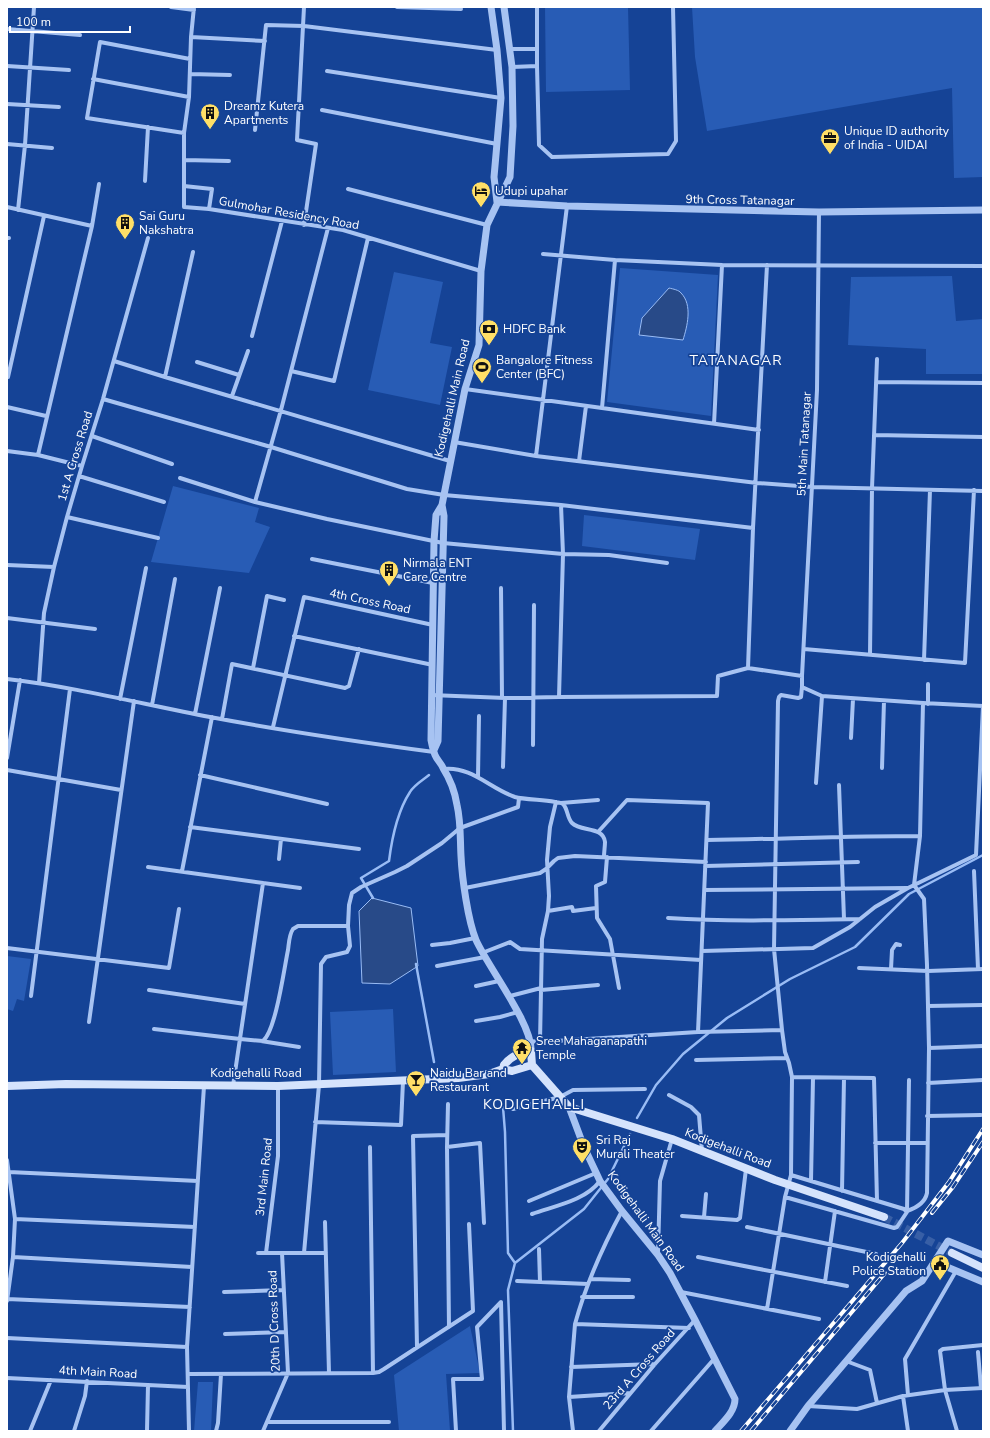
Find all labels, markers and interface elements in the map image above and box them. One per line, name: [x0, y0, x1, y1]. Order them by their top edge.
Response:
scale bar: [10, 8, 130, 34]
text: 100 m: [16, 14, 51, 30]
place label: Dreamz Kutera Apartments: [224, 98, 304, 128]
building icon: Dreamz Kutera Apartments: [199, 102, 221, 130]
place label: Unique ID authority of India - UIDAI: [844, 123, 950, 153]
office icon: Unique ID authority of India - UIDAI: [819, 127, 841, 155]
hotel icon: Udupi upahar: [470, 180, 492, 208]
place label: Udupi upahar: [495, 183, 569, 199]
street label: 9th Cross Tatanagar: [685, 191, 795, 209]
street label: Gulmohar Residency Road: [218, 193, 360, 233]
place label: Sai Guru Nakshatra: [139, 208, 194, 238]
building icon: Sai Guru Nakshatra: [114, 212, 136, 240]
bank icon: HDFC Bank: [478, 318, 500, 346]
place label: HDFC Bank: [503, 321, 567, 337]
street label: Kodigehalli Main Road: [431, 337, 473, 459]
district label: TATANAGAR: [689, 351, 783, 370]
place label: Bangalore Fitness Center (BFC): [496, 352, 593, 382]
sports icon: Bangalore Fitness Center (BFC): [471, 356, 493, 384]
street label: 5th Main Tatanagar: [793, 391, 815, 497]
street label: 1st A Cross Road: [54, 409, 96, 503]
place label: Nirmala ENT Care Centre: [403, 555, 472, 585]
building icon: Nirmala ENT Care Centre: [378, 559, 400, 587]
street label: 4th Cross Road: [328, 585, 412, 617]
place label: Sree Mahaganapathi Temple: [536, 1033, 647, 1063]
temple icon: Sree Mahaganapathi Temple: [511, 1037, 533, 1065]
street label: Kodigehalli Road: [210, 1065, 302, 1081]
place label: Naidu Bar and Restaurant: [430, 1065, 507, 1095]
bar icon: Naidu Bar and Restaurant: [405, 1069, 427, 1097]
district label: KODIGEHALLI: [483, 1095, 585, 1114]
street label: Kodigehalli Road: [683, 1124, 773, 1172]
place label: Sri Raj Murali Theater: [596, 1132, 675, 1162]
theatre icon: Sri Raj Murali Theater: [571, 1136, 593, 1164]
street label: 3rd Main Road: [252, 1137, 276, 1217]
street label: Kodigehalli Main Road: [604, 1168, 688, 1274]
place label: Kodigehalli Police Station: [852, 1249, 926, 1279]
public building icon: Kodigehalli Police Station: [929, 1253, 951, 1281]
street label: 20th D Cross Road: [264, 1270, 284, 1372]
street label: 23rd A Cross Road: [599, 1325, 679, 1413]
street label: 4th Main Road: [58, 1362, 138, 1382]

